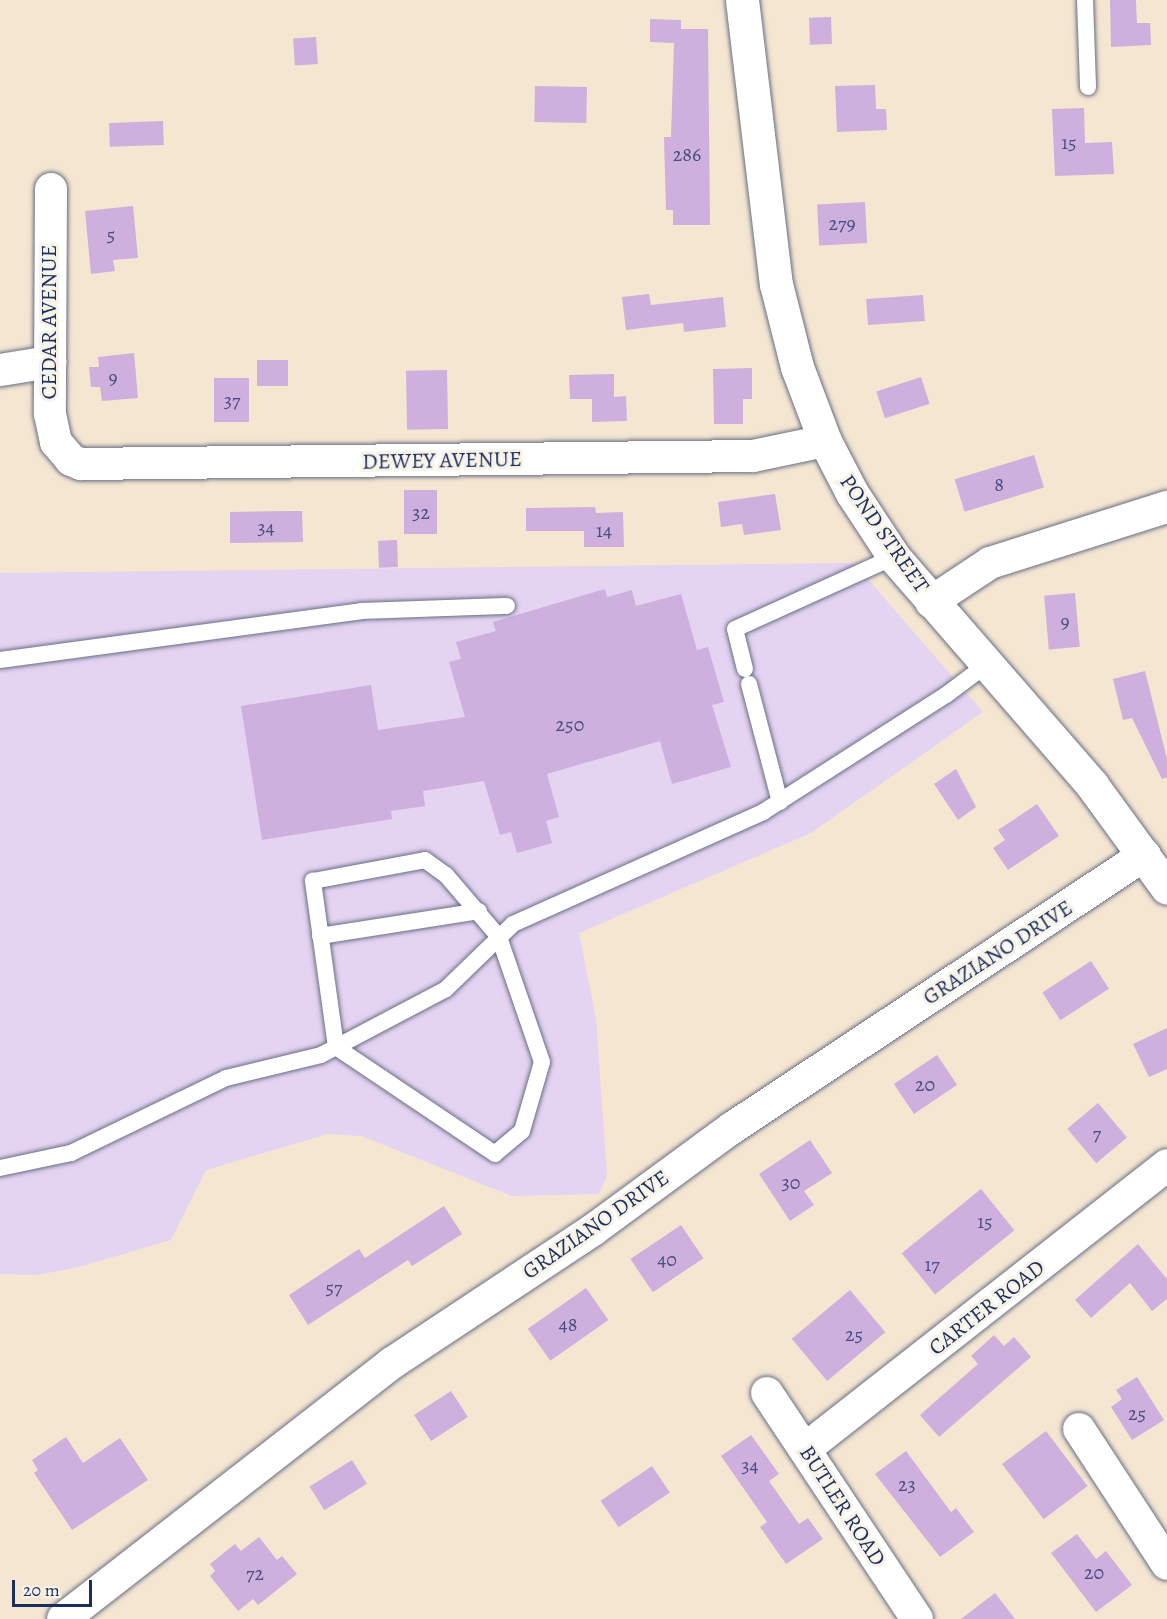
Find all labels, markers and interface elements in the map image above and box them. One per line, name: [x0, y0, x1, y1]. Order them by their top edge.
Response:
house number: 15: [1061, 130, 1077, 154]
house number: 286: [673, 142, 701, 166]
house number: 279: [829, 211, 855, 235]
house number: 5: [107, 222, 115, 246]
street label: CEDAR AVENUE: [37, 245, 63, 399]
house number: 9: [108, 365, 118, 389]
house number: 37: [224, 388, 240, 412]
street label: DEWEY AVENUE: [362, 446, 522, 476]
street label: POND STREET: [834, 470, 934, 598]
house number: 8: [994, 472, 1004, 496]
house number: 32: [412, 500, 430, 524]
house number: 34: [257, 515, 275, 539]
house number: 14: [596, 518, 612, 542]
house number: 9: [1060, 609, 1070, 633]
house number: 250: [556, 712, 584, 736]
street label: GRAZIANO DRIVE: [918, 895, 1078, 1011]
house number: 20: [915, 1072, 935, 1096]
house number: 7: [1093, 1121, 1101, 1145]
street label: GRAZIANO DRIVE: [518, 1165, 674, 1285]
house number: 30: [782, 1170, 800, 1194]
house number: 15: [977, 1209, 993, 1233]
house number: 40: [657, 1247, 677, 1271]
house number: 17: [924, 1252, 940, 1276]
street label: CARTER ROAD: [924, 1255, 1050, 1361]
house number: 57: [326, 1275, 342, 1299]
house number: 48: [559, 1312, 577, 1336]
house number: 25: [845, 1322, 863, 1346]
house number: 25: [1128, 1401, 1146, 1425]
street label: BUTLER ROAD: [793, 1441, 891, 1571]
house number: 34: [741, 1453, 759, 1477]
house number: 23: [898, 1472, 916, 1496]
house number: 20: [1084, 1560, 1104, 1584]
house number: 72: [246, 1561, 264, 1585]
scale bar: [15, 1568, 94, 1606]
text: 20 m: [23, 1578, 60, 1602]

